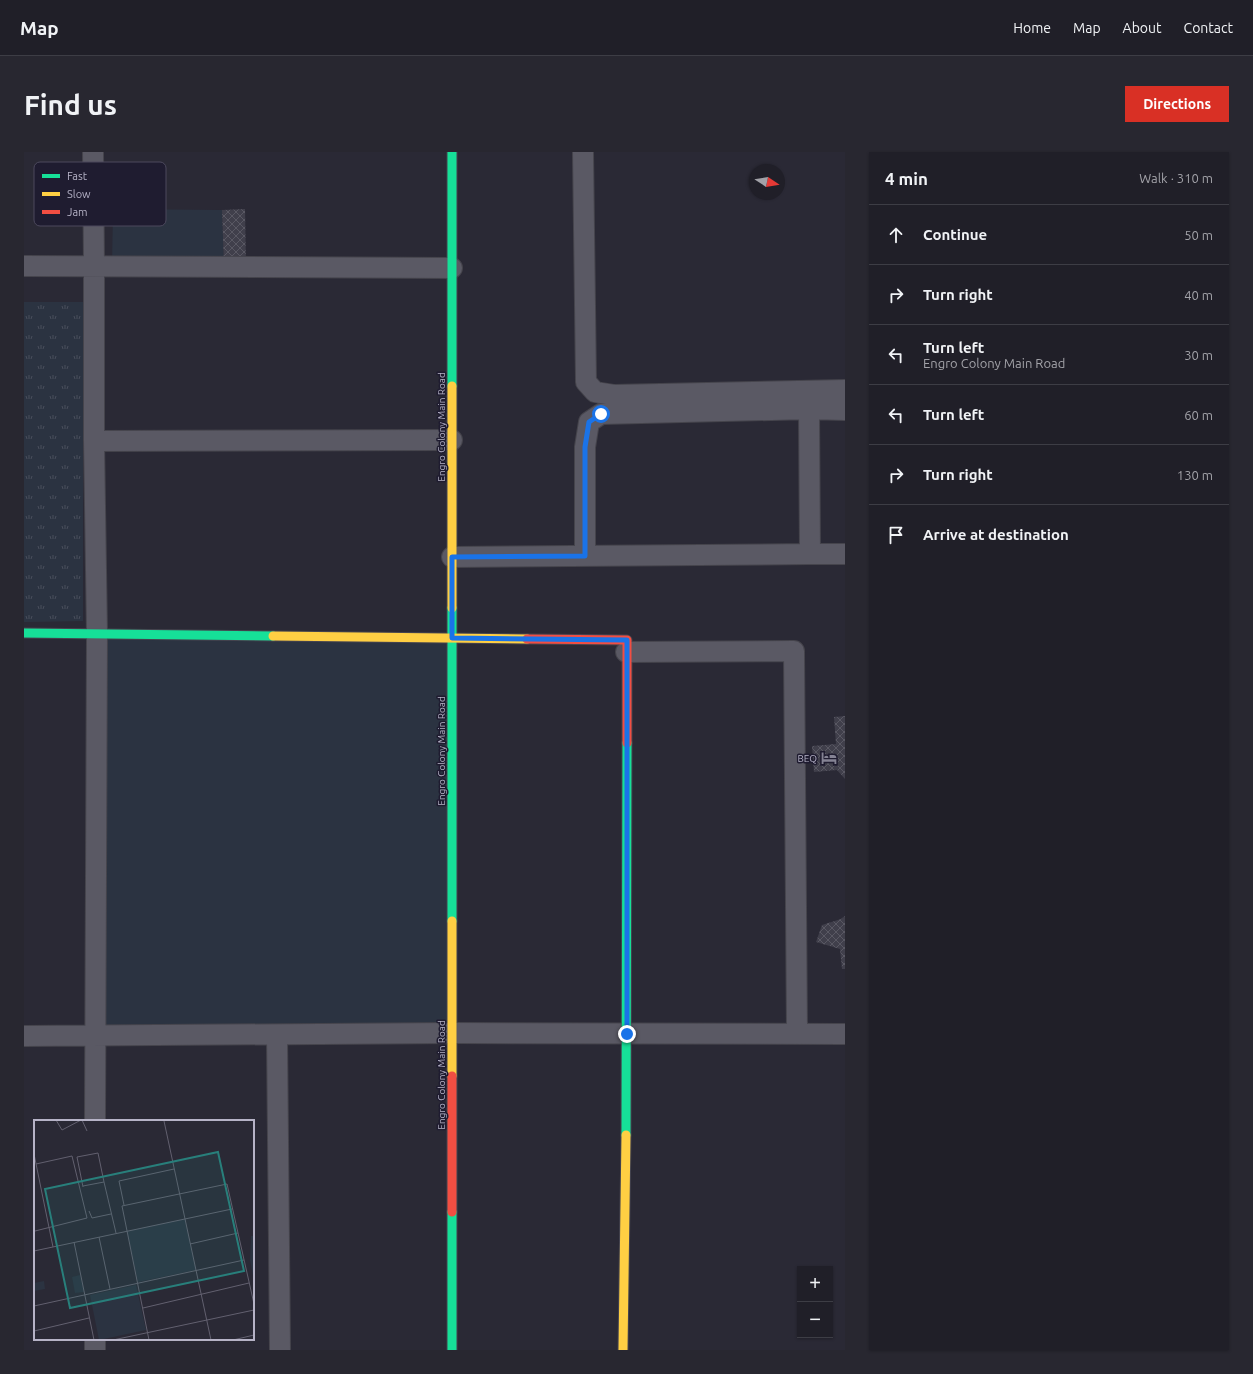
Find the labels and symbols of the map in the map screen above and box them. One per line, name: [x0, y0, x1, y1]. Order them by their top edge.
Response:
legend: [34, 162, 166, 226]
north arrow: [749, 164, 785, 200]
text: Fast: [67, 170, 88, 182]
text: Slow: [67, 188, 91, 200]
text: Jam: [67, 206, 88, 218]
street label: Engro Colony Main Road: [436, 372, 447, 482]
route start: [592, 405, 610, 423]
street label: Engro Colony Main Road: [436, 696, 447, 806]
hotel icon: BEQ: [820, 749, 838, 767]
place label: BEQ: [797, 753, 817, 764]
street label: Engro Colony Main Road: [436, 1020, 447, 1130]
route end: [618, 1025, 636, 1043]
inset map: [34, 1120, 254, 1340]

